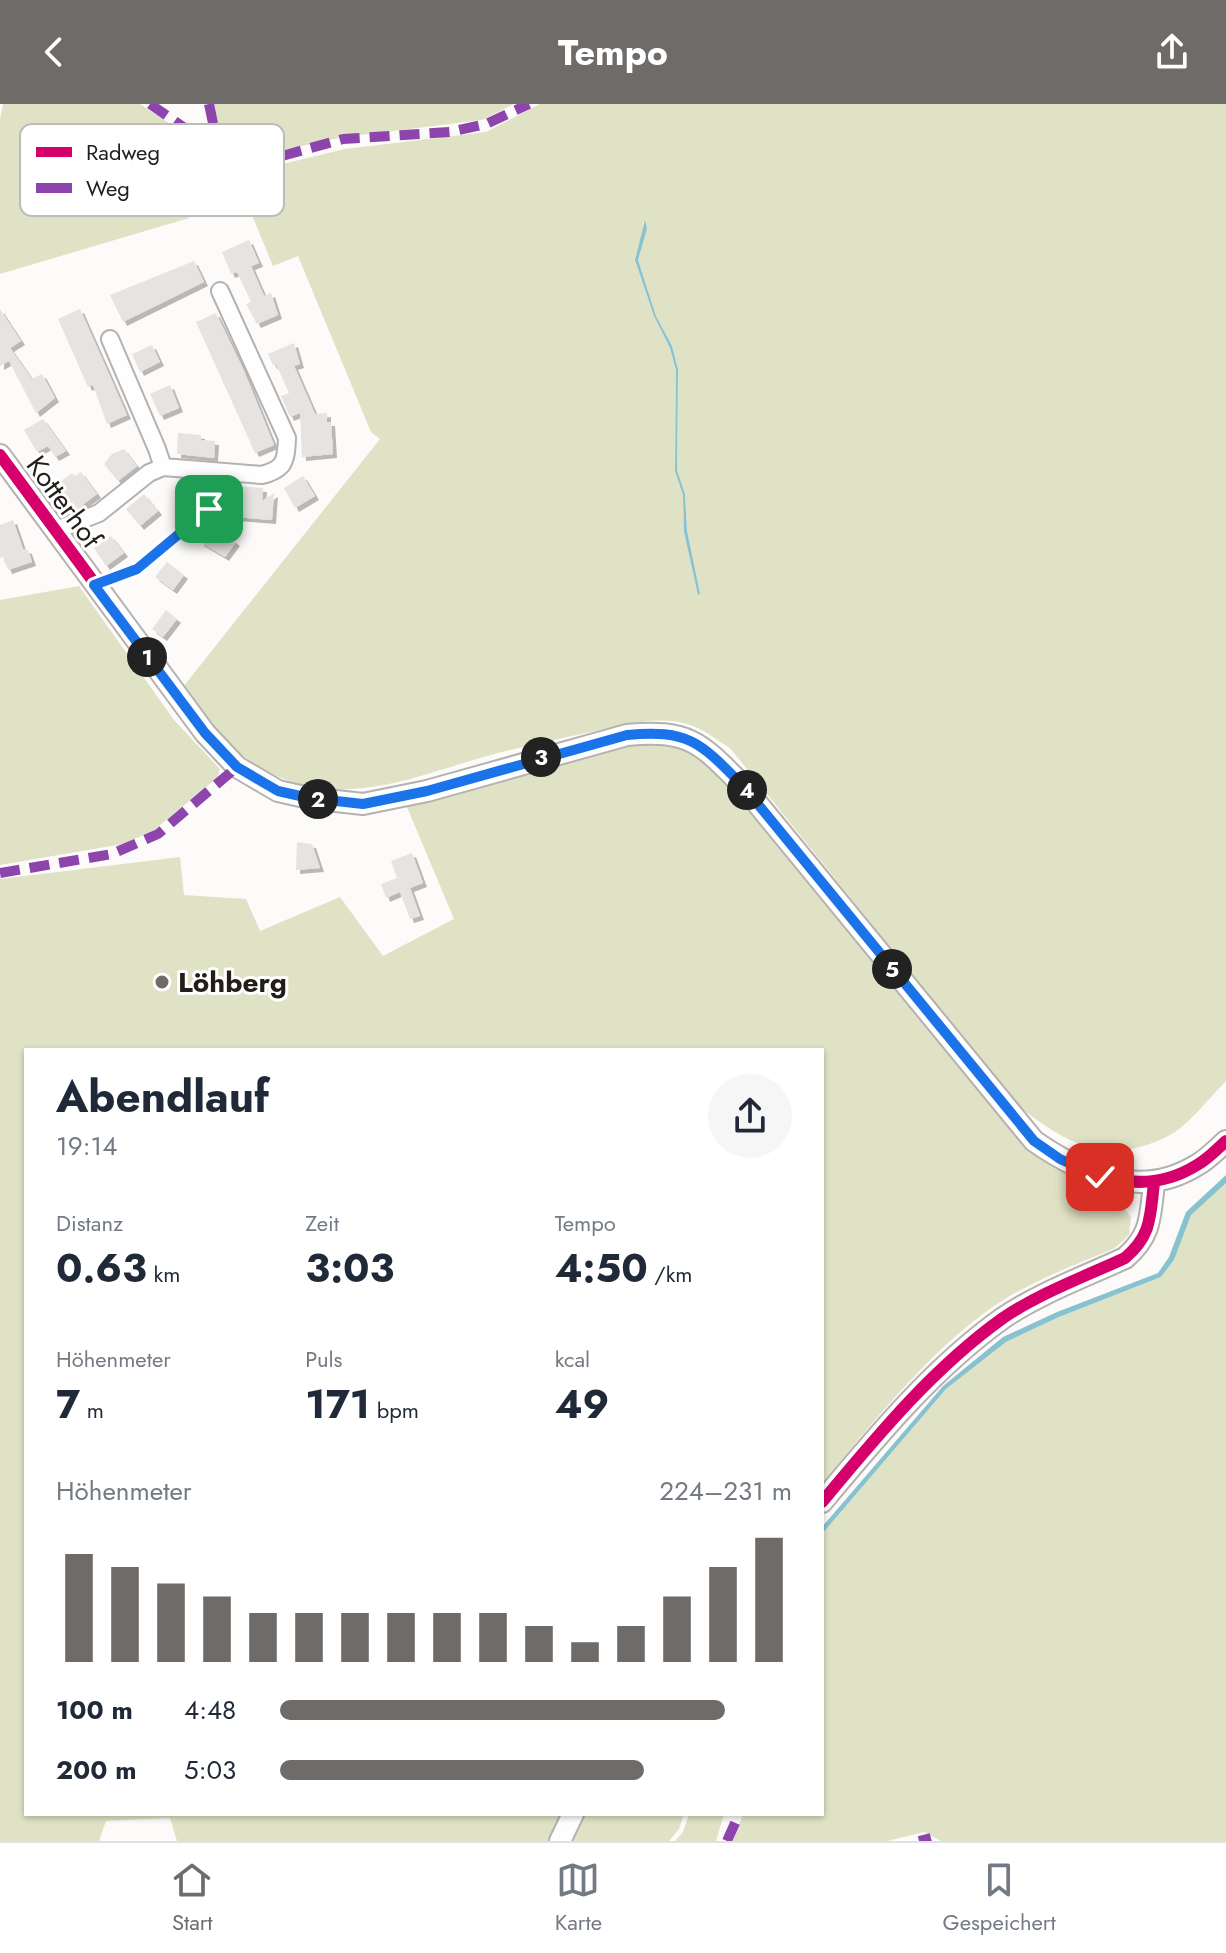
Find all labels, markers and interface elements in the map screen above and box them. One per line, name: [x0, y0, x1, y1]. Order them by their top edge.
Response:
text: Tempo: [558, 26, 668, 78]
icon: back: [32, 30, 76, 74]
icon: share: [1150, 30, 1194, 74]
legend: [20, 124, 284, 216]
text: Radweg: [86, 136, 160, 168]
text: Weg: [86, 172, 130, 204]
street label: Kotterhof: [16, 447, 112, 558]
pin: [175, 475, 243, 543]
icon: arrive: [187, 487, 231, 531]
pin: 1: [127, 637, 167, 677]
text: 1: [141, 641, 153, 673]
pin: 3: [521, 737, 561, 777]
text: 3: [534, 741, 548, 773]
pin: 4: [727, 770, 767, 810]
text: 4: [739, 774, 755, 806]
pin: 2: [298, 779, 338, 819]
text: 2: [311, 783, 325, 815]
pin: 5: [872, 949, 912, 989]
text: 5: [885, 953, 899, 985]
place label: Löhberg: [178, 962, 287, 1003]
marker: Löhberg: [153, 973, 171, 991]
text: Abendlauf: [56, 1065, 269, 1129]
button: share: [708, 1074, 792, 1158]
text: 19:14: [56, 1127, 117, 1165]
pin: [1066, 1143, 1134, 1211]
icon: check: [1078, 1155, 1122, 1199]
text: Distanz: [56, 1207, 123, 1239]
text: Zeit: [305, 1207, 339, 1239]
text: Tempo: [555, 1207, 616, 1239]
text: 0.63: [56, 1239, 147, 1297]
text: 3:03: [305, 1239, 394, 1297]
text: 4:50: [555, 1239, 648, 1297]
text: km: [147, 1258, 180, 1290]
text: /km: [648, 1258, 693, 1290]
text: Höhenmeter: [56, 1343, 171, 1375]
text: Puls: [305, 1343, 342, 1375]
text: kcal: [555, 1343, 590, 1375]
text: 7: [56, 1375, 80, 1433]
text: 171: [305, 1375, 370, 1433]
text: 49: [555, 1375, 609, 1433]
text: m: [80, 1394, 104, 1426]
text: bpm: [370, 1394, 419, 1426]
text: Höhenmeter: [56, 1472, 192, 1510]
text: 224–231 m: [659, 1472, 792, 1510]
text: 100 m: [56, 1691, 133, 1729]
text: 4:48: [184, 1691, 236, 1729]
text: 200 m: [56, 1751, 137, 1789]
text: 5:03: [184, 1751, 236, 1789]
tab: Start: [170, 1858, 214, 1938]
tab: Karte: [555, 1858, 602, 1938]
tab: Gespeichert: [943, 1858, 1056, 1938]

